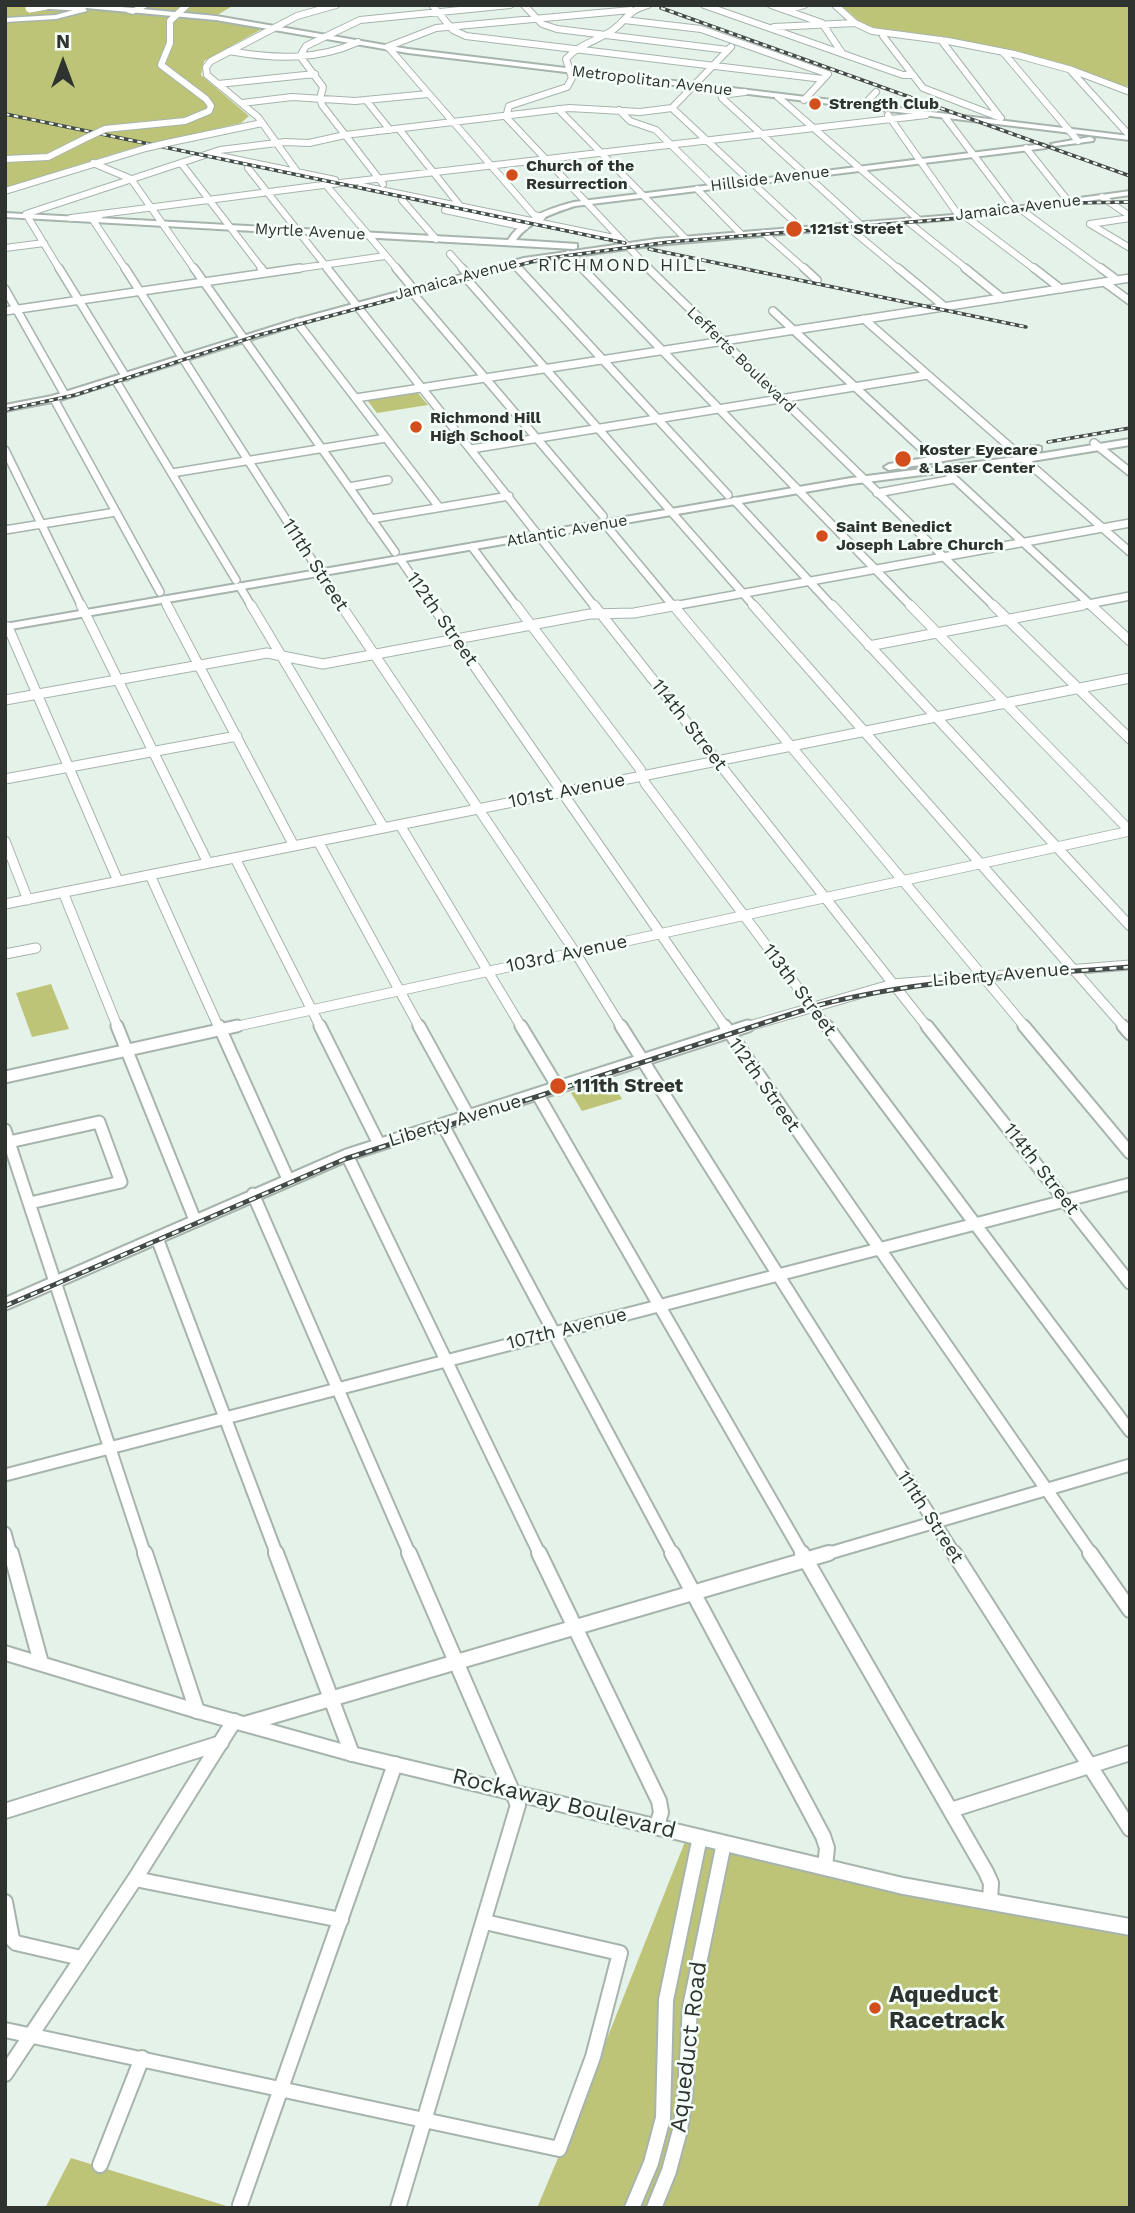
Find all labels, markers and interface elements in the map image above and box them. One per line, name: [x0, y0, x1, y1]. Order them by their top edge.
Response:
north arrow: [28, 28, 98, 98]
text: N: [56, 30, 70, 53]
street label: Metropolitan Avenue: [571, 62, 733, 100]
place label: Strength Club: [829, 94, 939, 114]
marker: Strength Club: [807, 96, 823, 112]
place label: Church of the Resurrection: [526, 156, 634, 194]
street label: Hillside Avenue: [709, 162, 831, 196]
marker: Church of the Resurrection: [504, 167, 520, 183]
street label: Jamaica Avenue: [954, 191, 1082, 225]
marker: 121st Street: [784, 219, 804, 239]
place label: 121st Street: [810, 219, 903, 239]
street label: Myrtle Avenue: [254, 220, 366, 244]
street label: Jamaica Avenue: [392, 253, 520, 305]
district label: RICHMOND HILL: [540, 255, 706, 277]
street label: Lefferts Boulevard: [683, 303, 799, 417]
place label: Richmond Hill High School: [430, 408, 541, 446]
marker: Richmond Hill High School: [408, 419, 424, 435]
place label: Koster Eyecare & Laser Center: [919, 440, 1038, 478]
marker: Koster Eyecare & Laser Center: [893, 449, 913, 469]
street label: Atlantic Avenue: [505, 511, 629, 551]
street label: 111th Street: [277, 515, 353, 615]
place label: Saint Benedict Joseph Labre Church: [836, 517, 1004, 555]
marker: Saint Benedict Joseph Labre Church: [814, 528, 830, 544]
street label: 112th Street: [401, 568, 483, 670]
street label: 114th Street: [646, 675, 732, 775]
street label: 101st Avenue: [507, 769, 627, 813]
street label: 103rd Avenue: [504, 930, 630, 978]
street label: 113th Street: [757, 939, 841, 1041]
street label: Liberty Avenue: [931, 958, 1071, 992]
street label: 112th Street: [723, 1034, 805, 1136]
place label: 111th Street: [574, 1075, 683, 1097]
marker: 111th Street: [548, 1076, 568, 1096]
street label: Liberty Avenue: [386, 1090, 524, 1152]
street label: 114th Street: [998, 1119, 1084, 1219]
street label: 107th Avenue: [505, 1303, 629, 1355]
street label: 111th Street: [892, 1467, 968, 1567]
street label: Rockaway Boulevard: [449, 1763, 679, 1845]
street label: Aqueduct Road: [665, 1960, 713, 2134]
place label: Aqueduct Racetrack: [889, 1981, 1005, 2035]
marker: Aqueduct Racetrack: [867, 2000, 883, 2016]

